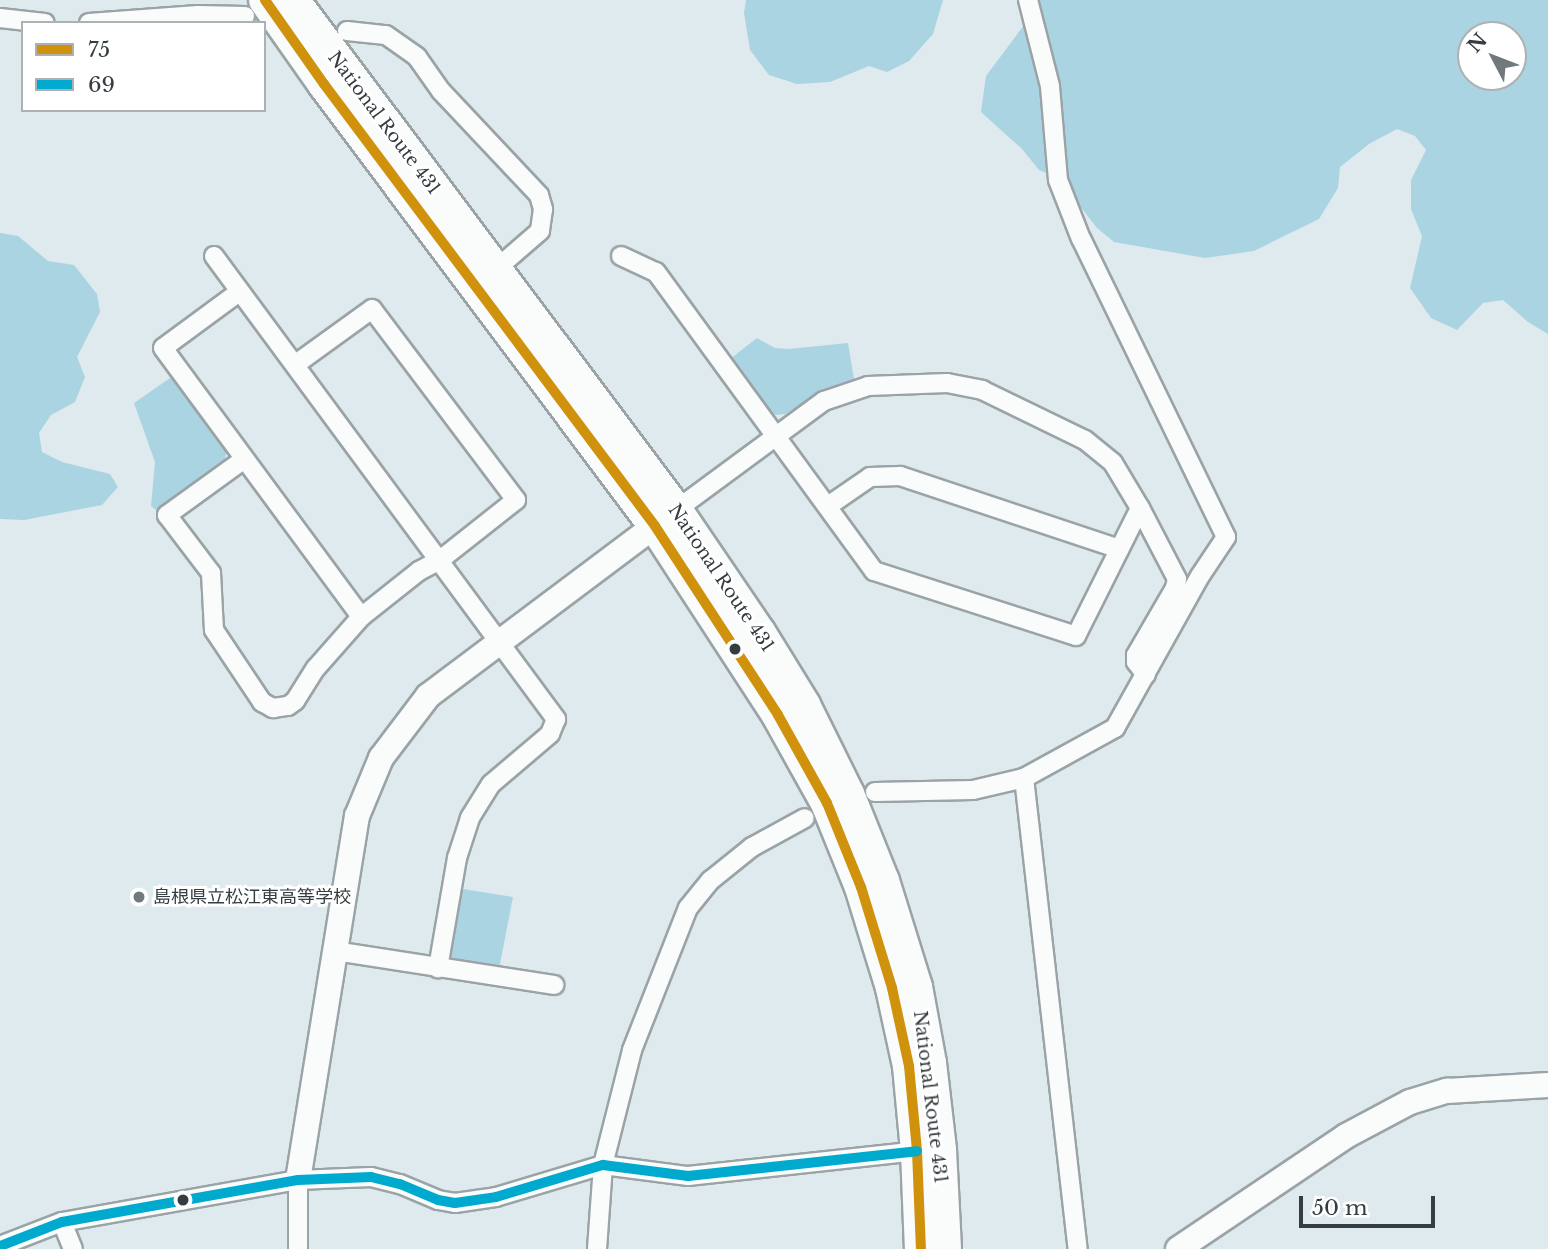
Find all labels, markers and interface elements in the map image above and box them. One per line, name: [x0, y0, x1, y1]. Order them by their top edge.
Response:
legend: [21, 21, 266, 112]
north arrow: [1457, 21, 1527, 91]
text: N: [1463, 29, 1492, 57]
text: 75: [88, 37, 110, 63]
street label: National Route 431: [323, 47, 445, 199]
text: 69: [88, 72, 115, 98]
street label: National Route 431: [664, 500, 778, 656]
unlabelled marker: [728, 642, 742, 656]
place label: 島根県立松江東高等学校: [153, 886, 351, 908]
marker: 島根県立松江東高等学校: [131, 889, 147, 905]
street label: National Route 431: [909, 1010, 951, 1184]
scale bar: [1303, 1182, 1440, 1226]
unlabelled marker: [176, 1193, 190, 1207]
text: 50 m: [1312, 1195, 1367, 1221]

